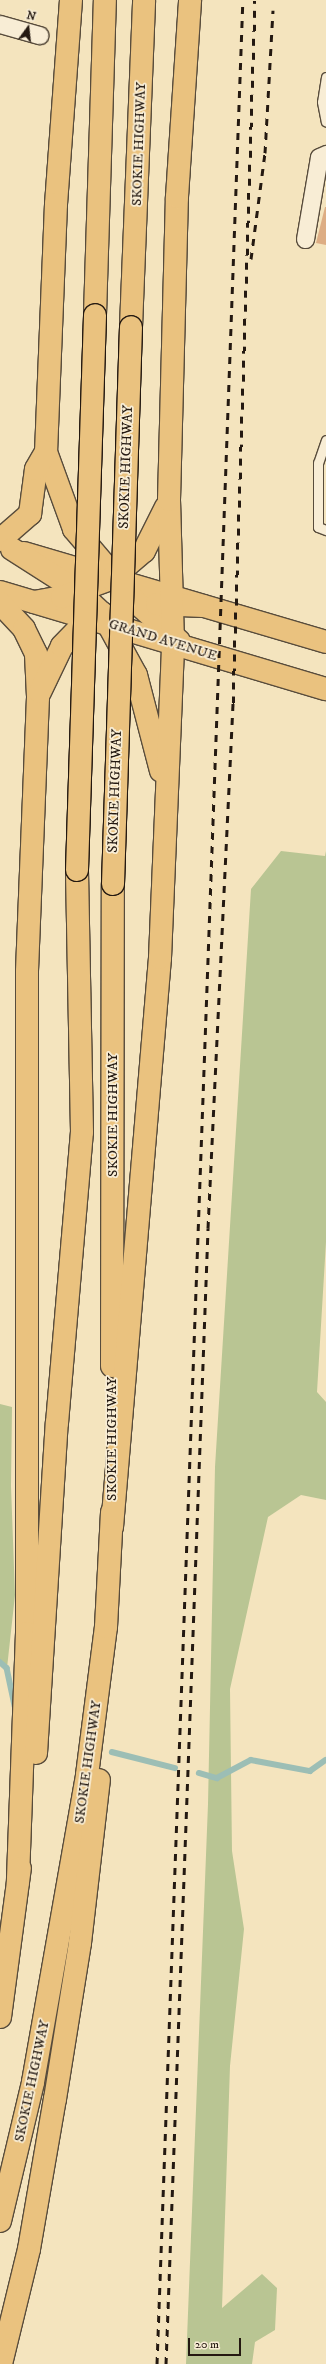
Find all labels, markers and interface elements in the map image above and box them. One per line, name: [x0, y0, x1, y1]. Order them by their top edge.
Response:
north arrow: [8, 8, 48, 48]
text: N: [25, 8, 37, 24]
street label: SKOKIE HIGHWAY: [128, 82, 150, 206]
street label: SKOKIE HIGHWAY: [115, 405, 137, 529]
street label: GRAND AVENUE: [107, 616, 219, 664]
street label: SKOKIE HIGHWAY: [104, 729, 126, 853]
street label: SKOKIE HIGHWAY: [105, 1053, 121, 1177]
street label: SKOKIE HIGHWAY: [104, 1377, 120, 1501]
street label: SKOKIE HIGHWAY: [71, 1699, 105, 1825]
street label: SKOKIE HIGHWAY: [11, 2019, 53, 2143]
scale bar: [190, 2330, 243, 2356]
text: 20 m: [195, 2337, 219, 2352]

